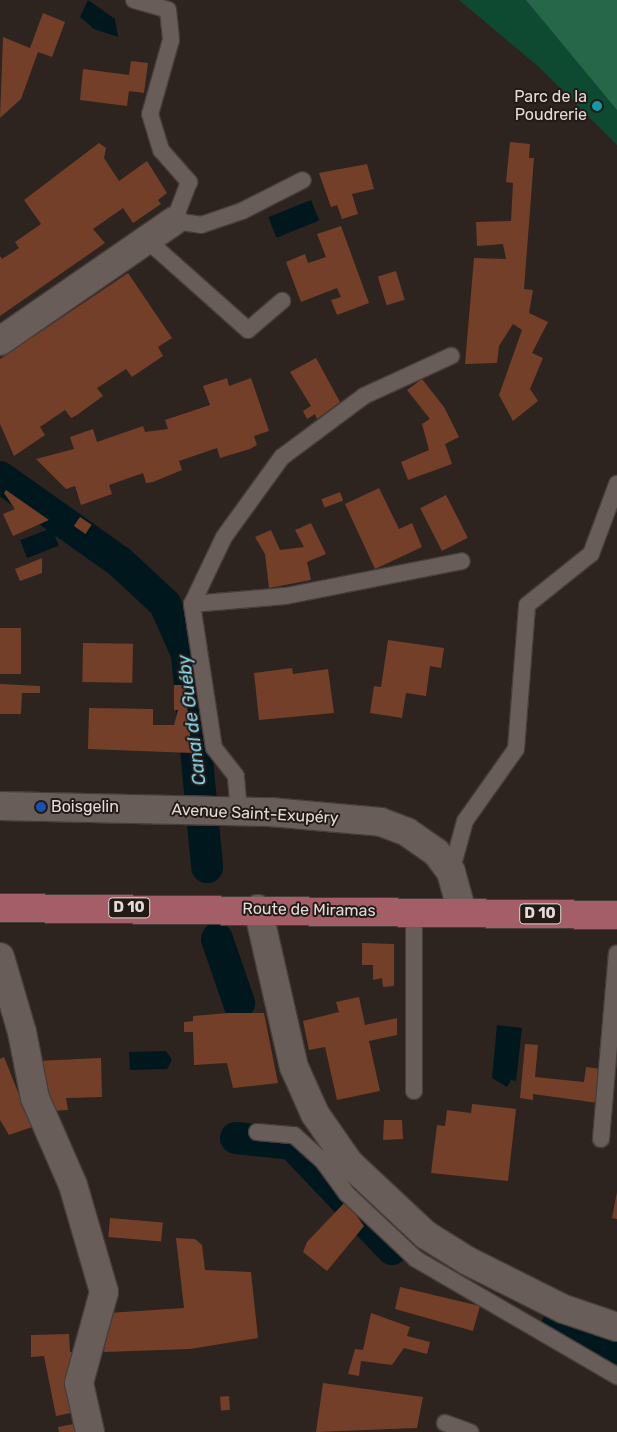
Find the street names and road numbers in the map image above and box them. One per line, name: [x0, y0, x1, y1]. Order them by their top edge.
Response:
street label: Avenue Saint-Exupéry: [171, 800, 339, 828]
road number: D 10: [108, 896, 150, 920]
street label: Route de Miramas: [242, 899, 376, 921]
road number: D 10: [519, 902, 561, 926]

